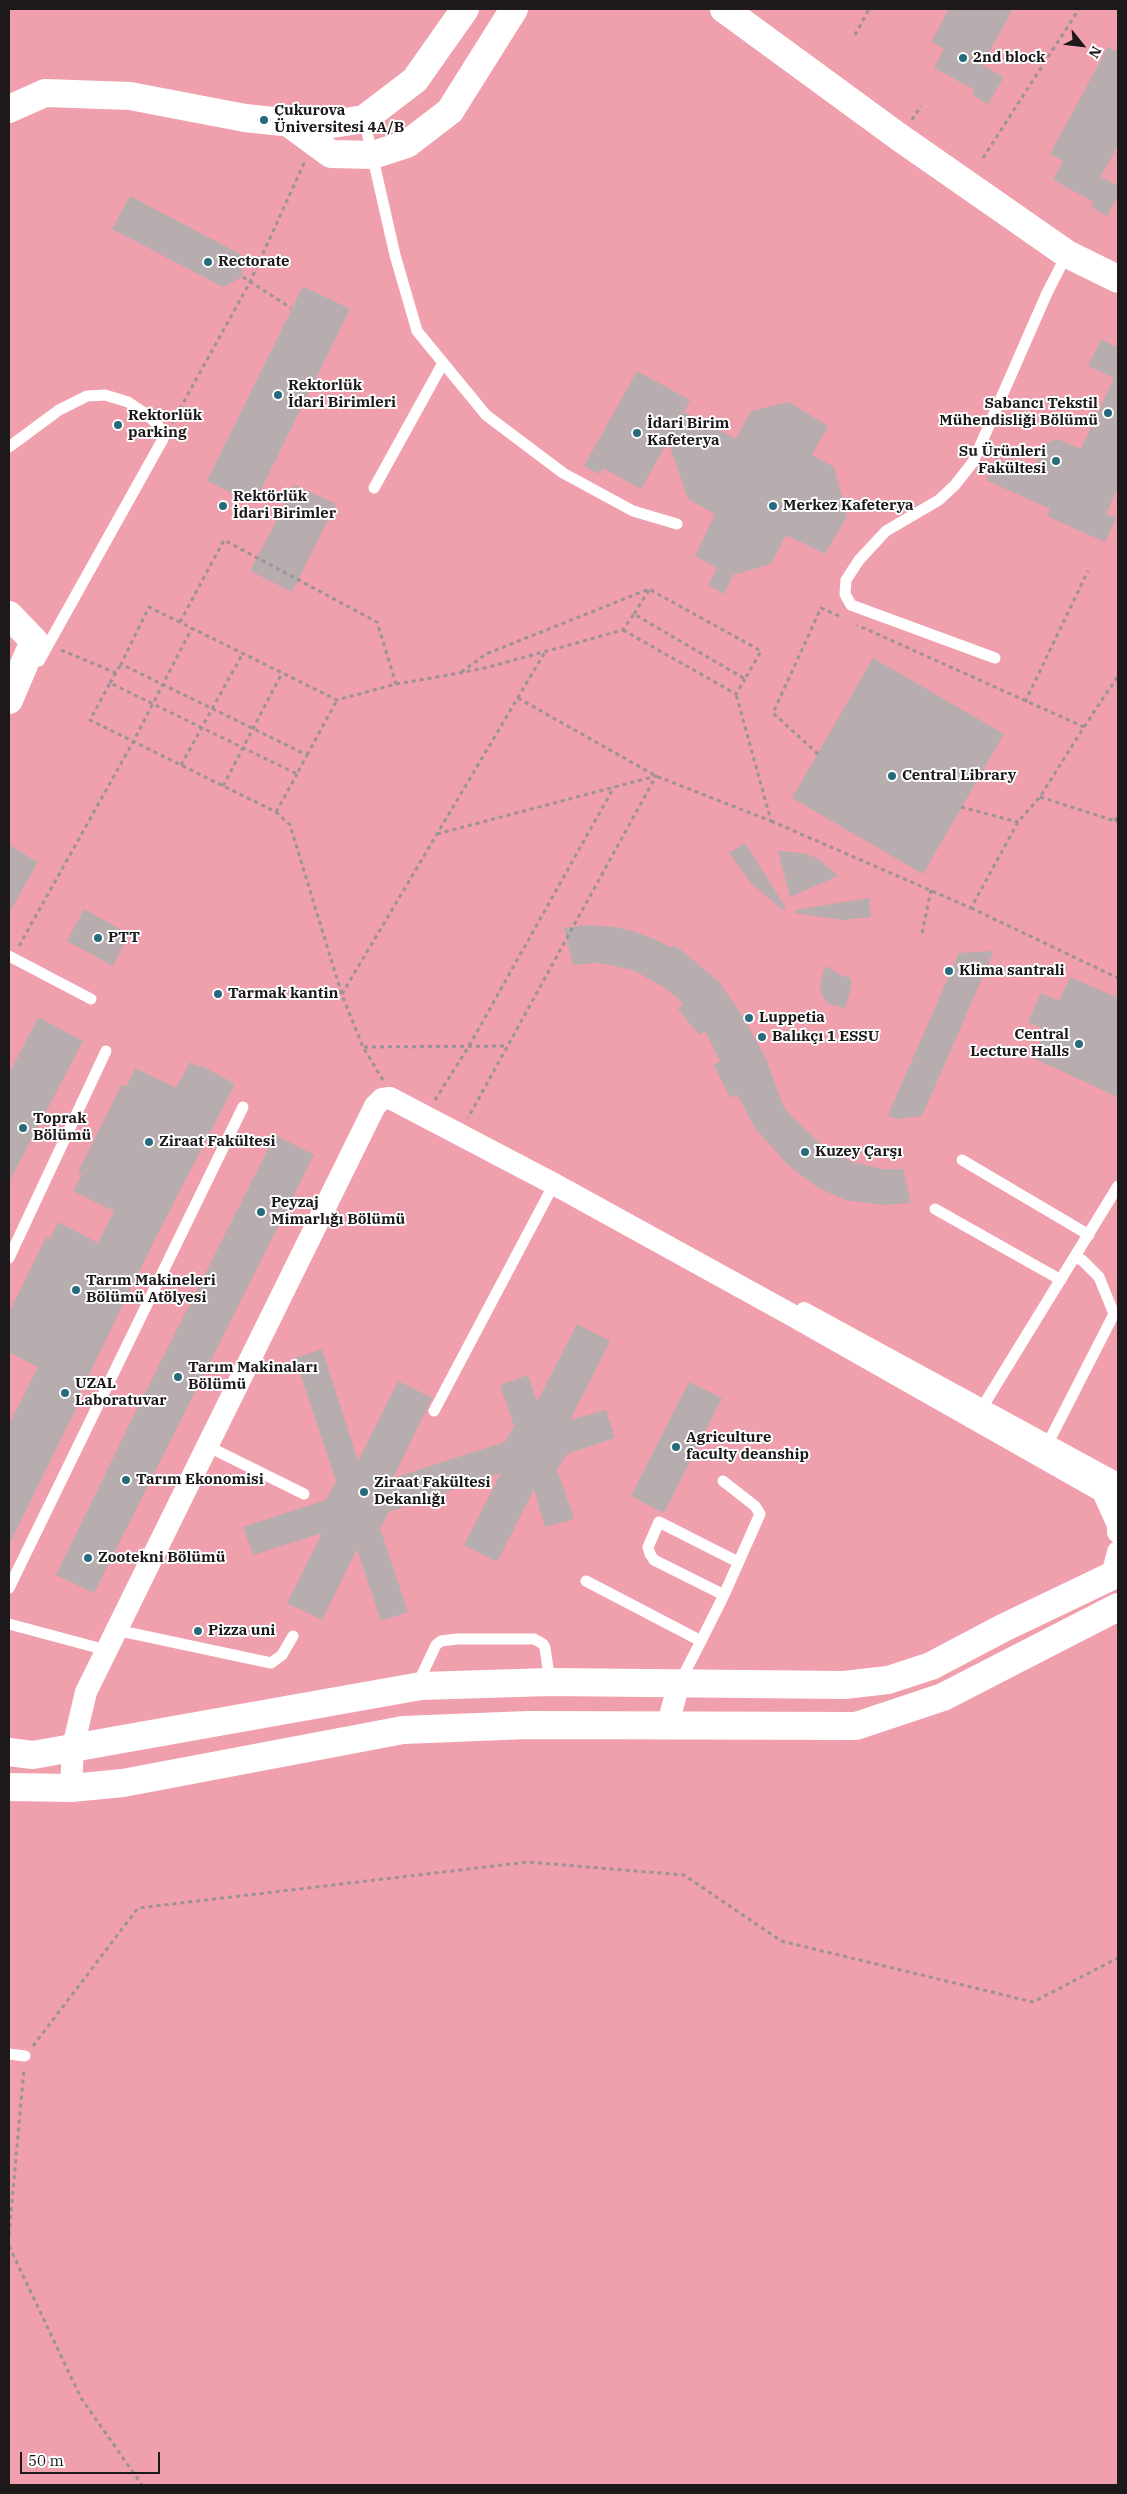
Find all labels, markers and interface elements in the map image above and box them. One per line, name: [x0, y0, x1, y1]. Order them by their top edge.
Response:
north arrow: [1057, 20, 1107, 70]
text: N: [1085, 43, 1106, 61]
place label: 2nd block: [973, 49, 1045, 67]
marker: 2nd block: [957, 52, 969, 64]
place label: Çukurova Üni̇versi̇tesi̇ 4A/B: [274, 102, 404, 137]
marker: Çukurova Üni̇versi̇tesi̇ 4A/B: [258, 114, 270, 126]
place label: Rectorate: [218, 253, 290, 271]
marker: Rectorate: [202, 256, 214, 268]
place label: Rektorlük İdari Birimleri: [288, 377, 396, 412]
marker: Rektorlük İdari Birimleri: [272, 389, 284, 401]
place label: Sabancı Tekstil Mühendisliği Bölümü: [939, 395, 1098, 430]
place label: Rektorlük parking: [128, 407, 202, 442]
marker: Sabancı Tekstil Mühendisliği Bölümü: [1102, 407, 1114, 419]
place label: İdari Birim Kafeterya: [647, 415, 729, 450]
marker: Rektorlük parking: [112, 419, 124, 431]
marker: İdari Birim Kafeterya: [631, 427, 643, 439]
place label: Su Ürünleri Fakültesi: [959, 443, 1046, 478]
marker: Su Ürünleri Fakültesi: [1050, 455, 1062, 467]
place label: Rektörlük İdari Birimler: [233, 488, 336, 523]
place label: Merkez Kafeterya: [783, 497, 914, 515]
marker: Rektörlük İdari Birimler: [217, 500, 229, 512]
marker: Merkez Kafeterya: [767, 500, 779, 512]
place label: Central Library: [902, 767, 1016, 785]
marker: Central Library: [886, 770, 898, 782]
place label: PTT: [108, 929, 140, 947]
marker: PTT: [92, 932, 104, 944]
place label: Klima santrali: [959, 962, 1065, 980]
marker: Klima santrali: [943, 965, 955, 977]
place label: Tarmak kantin: [228, 985, 338, 1003]
marker: Tarmak kantin: [212, 988, 224, 1000]
place label: Luppetia: [759, 1009, 825, 1027]
marker: Luppetia: [743, 1012, 755, 1024]
place label: Central Lecture Halls: [970, 1026, 1069, 1061]
place label: Balıkçı 1 ESSU: [772, 1028, 879, 1046]
marker: Balıkçı 1 ESSU: [756, 1031, 768, 1043]
marker: Central Lecture Halls: [1073, 1038, 1085, 1050]
place label: Toprak Bölümü: [33, 1110, 91, 1145]
marker: Toprak Bölümü: [17, 1122, 29, 1134]
place label: Ziraat Fakültesi: [159, 1133, 275, 1151]
marker: Ziraat Fakültesi: [143, 1136, 155, 1148]
place label: Kuzey Çarşı: [815, 1143, 902, 1161]
marker: Kuzey Çarşı: [799, 1146, 811, 1158]
place label: Peyzaj Mimarlığı Bölümü: [271, 1194, 405, 1229]
marker: Peyzaj Mimarlığı Bölümü: [255, 1206, 267, 1218]
place label: Tarım Makineleri Bölümü Atölyesi: [86, 1272, 216, 1307]
marker: Tarım Makineleri Bölümü Atölyesi: [70, 1284, 82, 1296]
place label: Tarım Makinaları Bölümü: [188, 1359, 318, 1394]
marker: Tarım Makinaları Bölümü: [172, 1371, 184, 1383]
place label: UZAL Laboratuvar: [75, 1375, 167, 1410]
marker: UZAL Laboratuvar: [59, 1387, 71, 1399]
place label: Agriculture faculty deanship: [686, 1429, 809, 1464]
marker: Agriculture faculty deanship: [670, 1441, 682, 1453]
place label: Tarım Ekonomisi: [136, 1471, 264, 1489]
marker: Tarım Ekonomisi: [120, 1474, 132, 1486]
place label: Ziraat Fakültesi Dekanlığı: [374, 1474, 490, 1509]
marker: Ziraat Fakültesi Dekanlığı: [358, 1486, 370, 1498]
place label: Zootekni Bölümü: [98, 1549, 225, 1567]
marker: Zootekni Bölümü: [82, 1552, 94, 1564]
place label: Pizza uni: [208, 1622, 275, 1640]
marker: Pizza uni: [192, 1625, 204, 1637]
scale bar: [22, 2442, 162, 2474]
text: 50 m: [28, 2451, 64, 2470]

